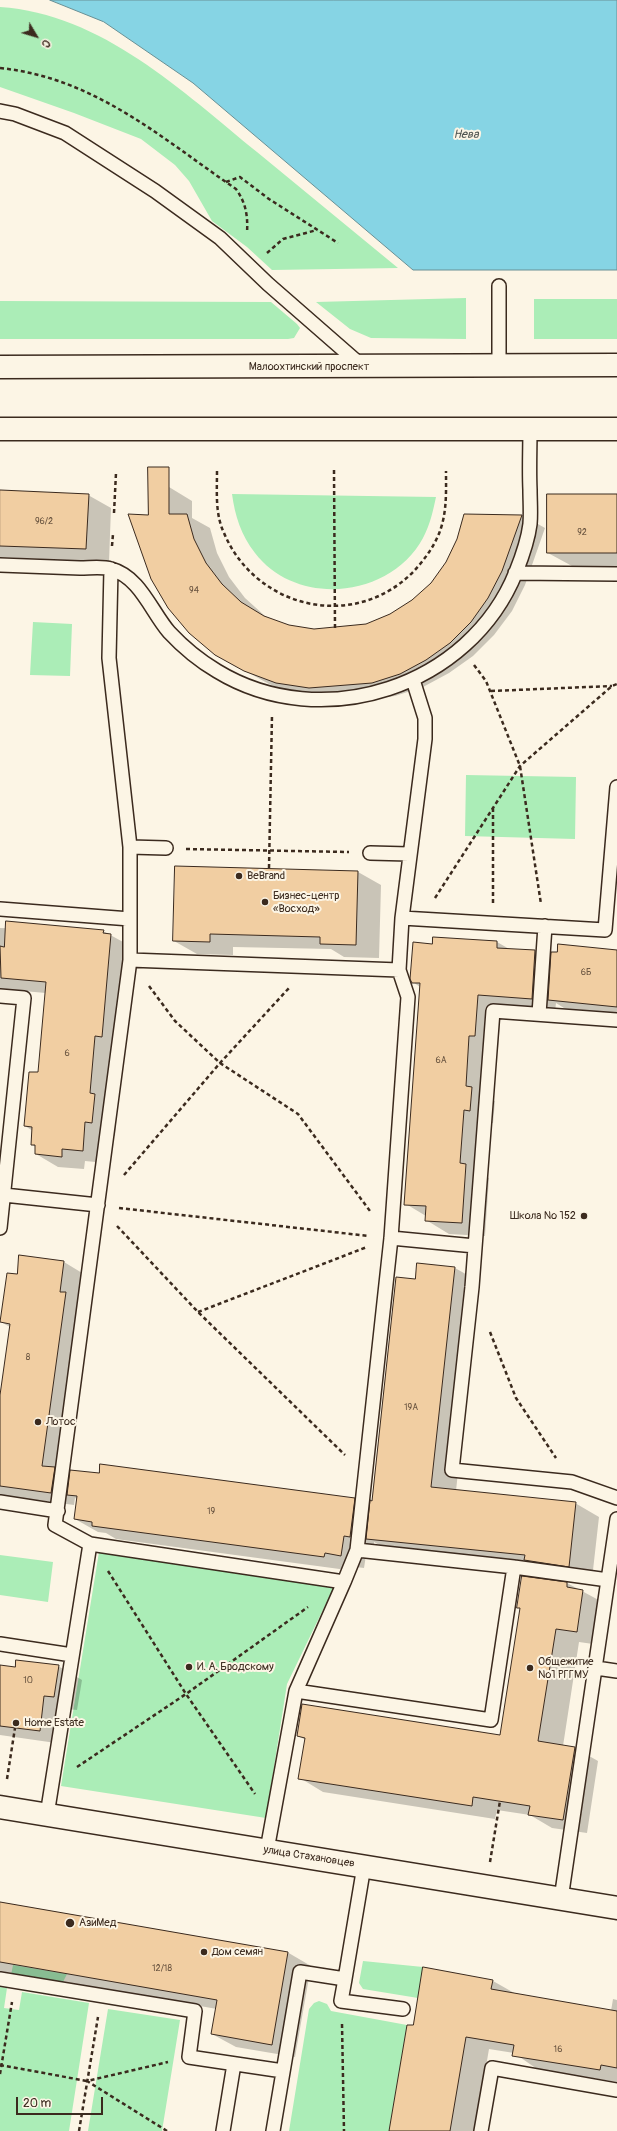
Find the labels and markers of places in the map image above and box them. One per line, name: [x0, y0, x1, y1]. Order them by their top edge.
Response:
place label: BeBrand: [247, 869, 285, 883]
marker: BeBrand: [234, 871, 244, 881]
place label: Бизнес-центр «Восход»: [273, 889, 339, 915]
marker: Бизнес-центр «Восход»: [260, 897, 270, 907]
place label: Школа № 152: [510, 1209, 576, 1223]
marker: Школа № 152: [579, 1211, 589, 1221]
place label: Лотос: [46, 1415, 76, 1429]
marker: Лотос: [33, 1417, 43, 1427]
place label: Общежитие №1 РГГМУ: [538, 1655, 593, 1681]
place label: И. А. Бродскому: [197, 1660, 274, 1674]
marker: И. А. Бродскому: [184, 1662, 194, 1672]
marker: Общежитие №1 РГГМУ: [525, 1663, 535, 1673]
place label: Home Estate: [24, 1716, 84, 1730]
marker: Home Estate: [11, 1718, 21, 1728]
place label: АзиМед: [79, 1916, 116, 1930]
marker: АзиМед: [64, 1917, 76, 1929]
place label: Дом семян: [212, 1945, 263, 1959]
marker: Дом семян: [199, 1947, 209, 1957]

